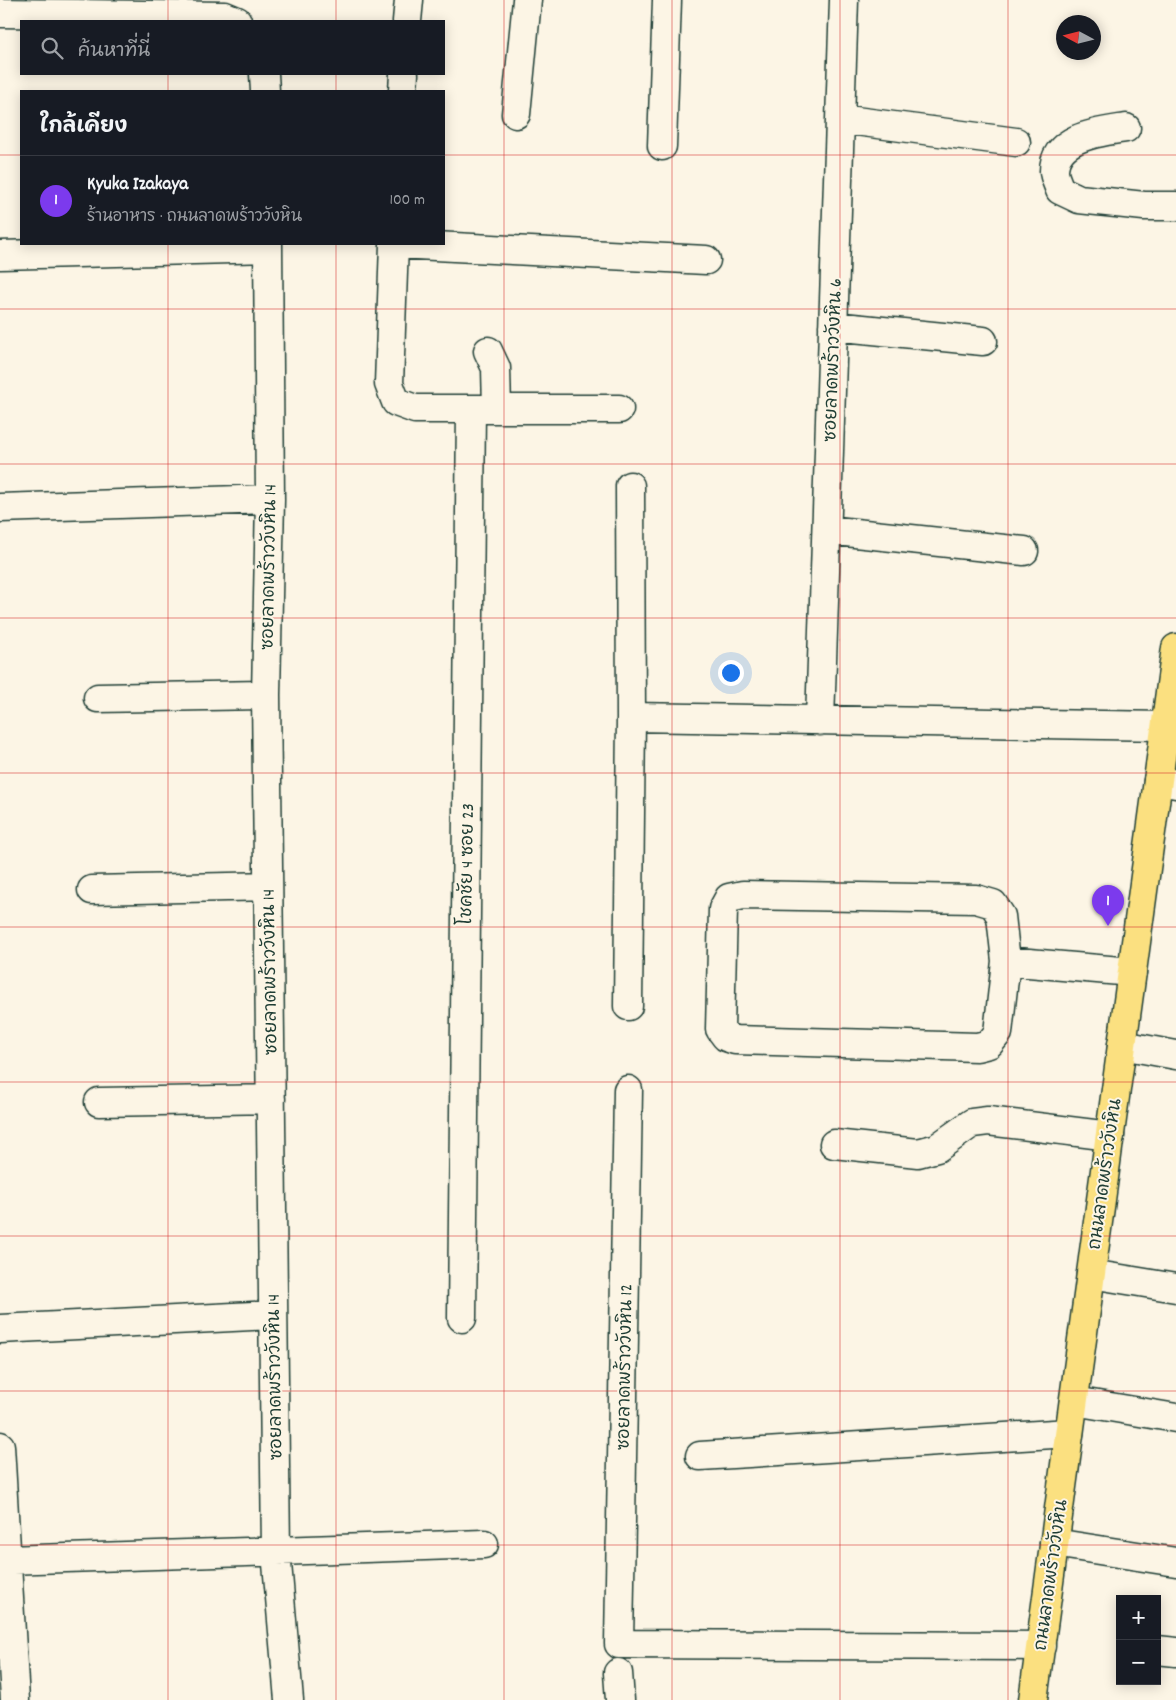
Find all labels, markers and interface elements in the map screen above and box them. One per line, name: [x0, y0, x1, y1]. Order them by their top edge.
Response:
north arrow: [1056, 15, 1101, 60]
search box: [20, 20, 445, 75]
icon: search: [38, 34, 66, 62]
text: ค้นหาที่นี่: [78, 39, 150, 66]
text: ใกล้เคียง: [40, 113, 127, 143]
text: Kyuka Izakaya: [87, 172, 188, 199]
text: 1: [54, 189, 58, 212]
text: 100 m: [389, 189, 425, 212]
text: ร้านอาหาร · ถนนลาดพร้าววังหิน: [87, 206, 302, 229]
street label: ซอยลาดพร้าววังหิน 6: [817, 278, 850, 442]
street label: ซอยลาดพร้าววังหิน 14: [255, 484, 284, 650]
your location: [718, 660, 744, 686]
street label: โชคชัย 4 ซอย 23: [452, 803, 482, 925]
pin: 1: [1092, 885, 1124, 926]
street label: ซอยลาดพร้าววังหิน 14: [256, 889, 285, 1055]
street label: ถนนลาดพร้าววังหิน: [1082, 1097, 1129, 1252]
street label: ซอยลาดพร้าววังหิน 12: [611, 1284, 640, 1450]
street label: ซอยลาดพร้าววังหิน 14: [261, 1294, 290, 1460]
street label: ถนนลาดพร้าววังหิน: [1028, 1498, 1075, 1653]
map controls: [1116, 1595, 1161, 1685]
button: +: [1116, 1595, 1161, 1640]
button: −: [1116, 1640, 1161, 1685]

